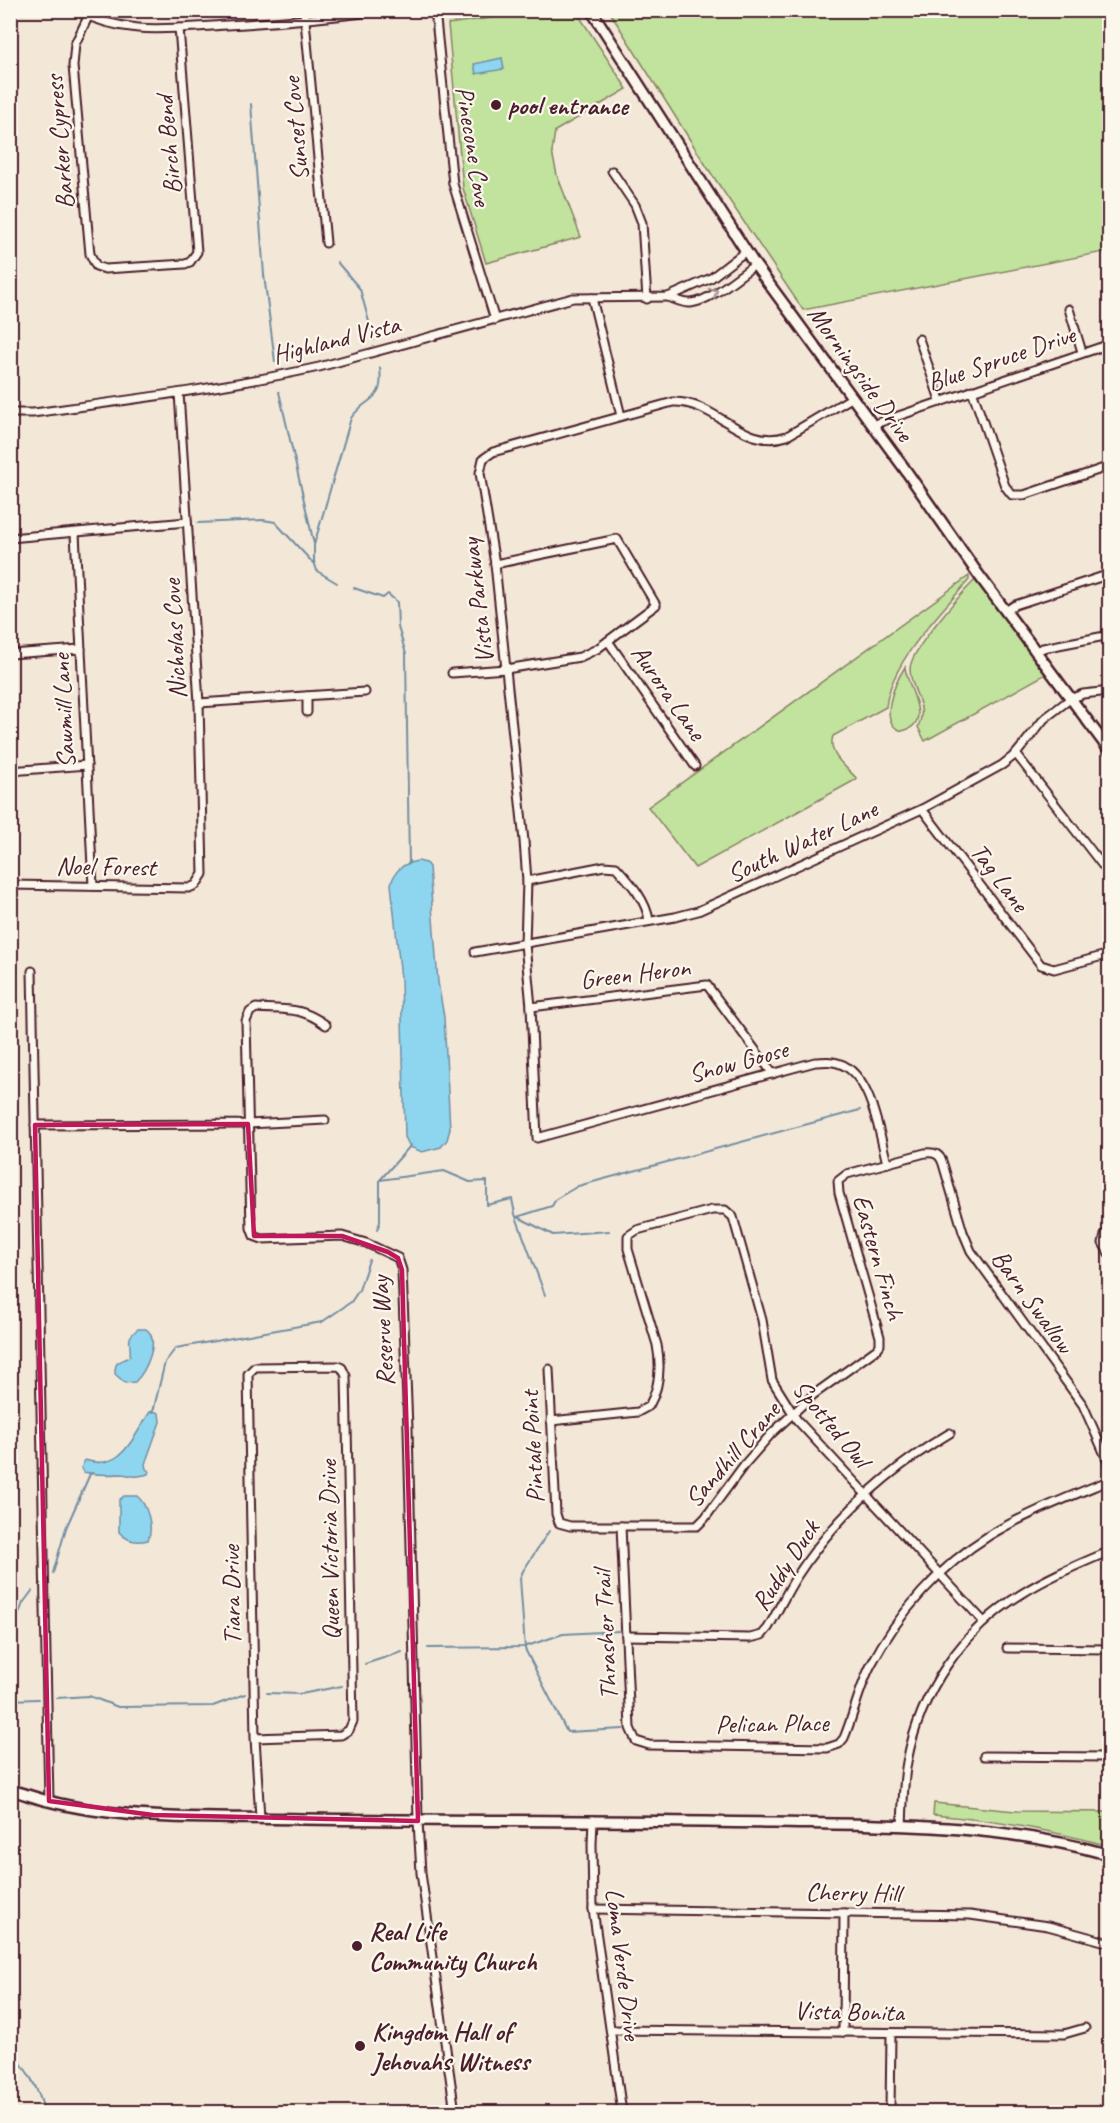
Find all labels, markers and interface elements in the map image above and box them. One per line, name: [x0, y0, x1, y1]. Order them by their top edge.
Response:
street label: Barker Cypress: [37, 71, 82, 210]
street label: Sunset Cove: [274, 73, 316, 182]
street label: Pinecone Cove: [448, 84, 499, 210]
place label: pool entrance: [508, 89, 630, 122]
street label: Birch Bend: [147, 90, 189, 196]
marker: pool entrance: [489, 98, 503, 112]
one-way arrow: [708, 288, 718, 300]
street label: Morningside Drive: [800, 299, 922, 449]
street label: Highland Vista: [269, 307, 405, 371]
street label: Blue Spruce Drive: [923, 317, 1081, 399]
street label: Vista Parkway: [453, 534, 502, 665]
street label: Nicholas Cove: [155, 577, 194, 700]
street label: Aurora Lane: [624, 638, 714, 748]
street label: Sawmill Lane: [44, 650, 83, 769]
street label: South Water Lane: [722, 792, 884, 891]
street label: Tag Lane: [963, 836, 1037, 920]
street label: Noel Forest: [56, 849, 159, 884]
street label: Green Heron: [578, 950, 693, 997]
street label: Snow Goose: [685, 1032, 794, 1091]
street label: Eastern Finch: [845, 1191, 913, 1325]
street label: Barn Swallow: [984, 1243, 1083, 1362]
street label: Reserve Way: [363, 1273, 402, 1387]
street label: Spotted Owl: [785, 1373, 881, 1477]
street label: Pintale Point: [513, 1387, 552, 1504]
street label: Sandhill Crane: [677, 1393, 789, 1514]
street label: Queen Victoria Drive: [311, 1458, 348, 1640]
street label: Ruddy Duck: [744, 1512, 828, 1617]
street label: Tiara Drive: [214, 1543, 249, 1645]
street label: Thrasher Trail: [585, 1565, 625, 1701]
street label: Pelican Place: [715, 1706, 830, 1741]
street label: Cherry Hill: [805, 1875, 905, 1910]
street label: Loma Verde Drive: [598, 1886, 649, 2043]
place label: Real Life Community Church: [369, 1915, 538, 1978]
marker: Real Life Community Church: [350, 1939, 364, 1953]
street label: Vista Bonita: [794, 1994, 906, 2029]
place label: Kingdom Hall of Jehovahs Witness: [370, 2015, 532, 2078]
marker: Kingdom Hall of Jehovahs Witness: [353, 2039, 367, 2053]

